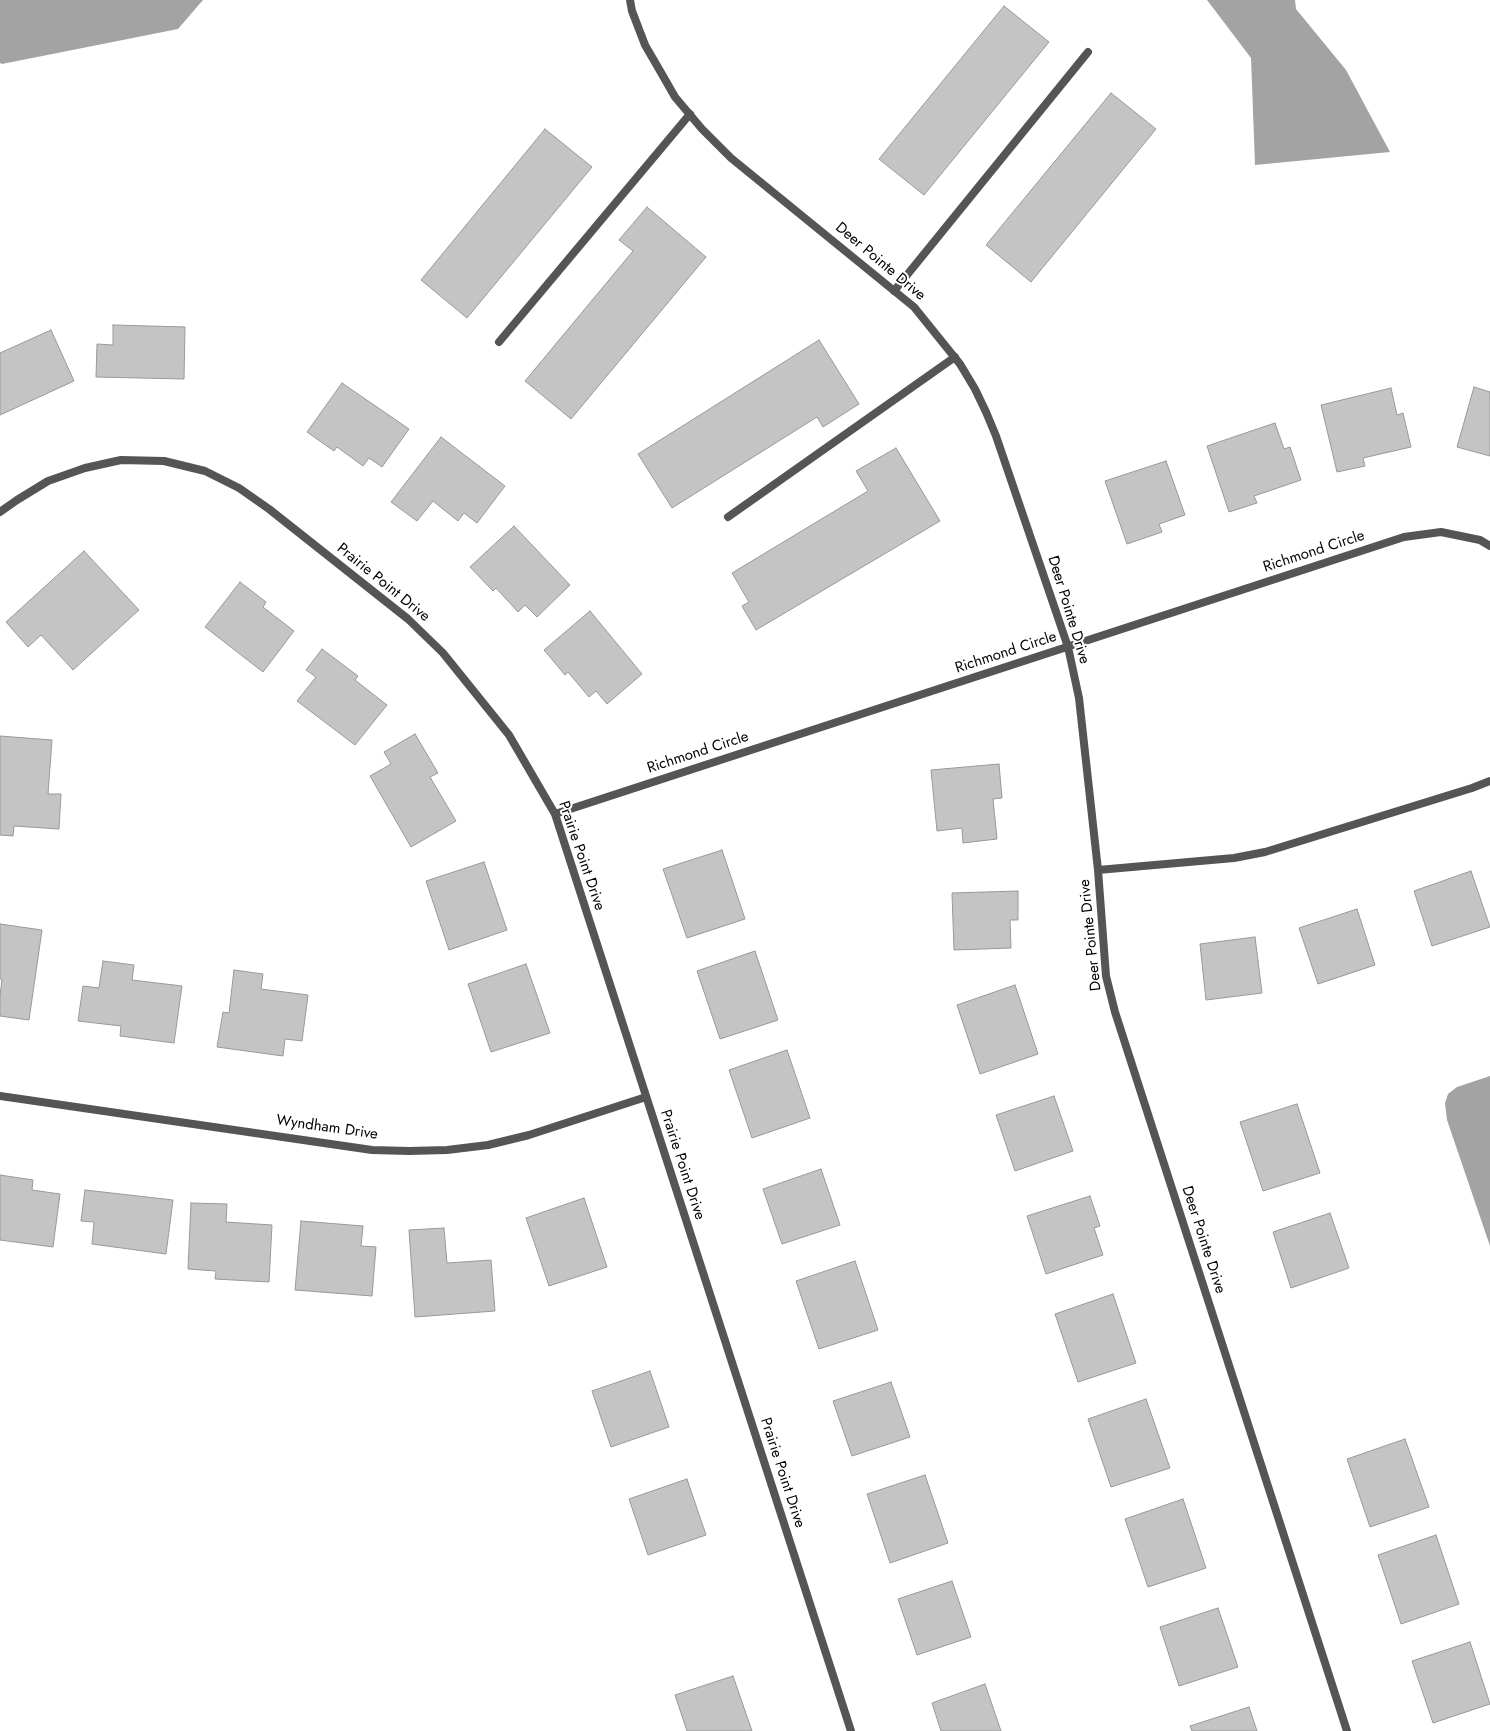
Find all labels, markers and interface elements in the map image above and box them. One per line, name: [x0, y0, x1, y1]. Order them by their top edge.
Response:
street label: Deer Pointe Drive: [831, 219, 929, 305]
street label: Richmond Circle: [1261, 527, 1367, 577]
street label: Prairie Point Drive: [333, 540, 433, 626]
street label: Deer Pointe Drive: [1043, 554, 1093, 666]
street label: Richmond Circle: [953, 628, 1059, 678]
street label: Richmond Circle: [645, 728, 751, 778]
street label: Prairie Point Drive: [554, 799, 608, 913]
street label: Deer Pointe Drive: [1076, 878, 1106, 992]
street label: Prairie Point Drive: [656, 1108, 708, 1222]
street label: Wyndham Drive: [275, 1112, 379, 1144]
street label: Deer Pointe Drive: [1177, 1184, 1229, 1296]
street label: Prairie Point Drive: [756, 1416, 808, 1530]

